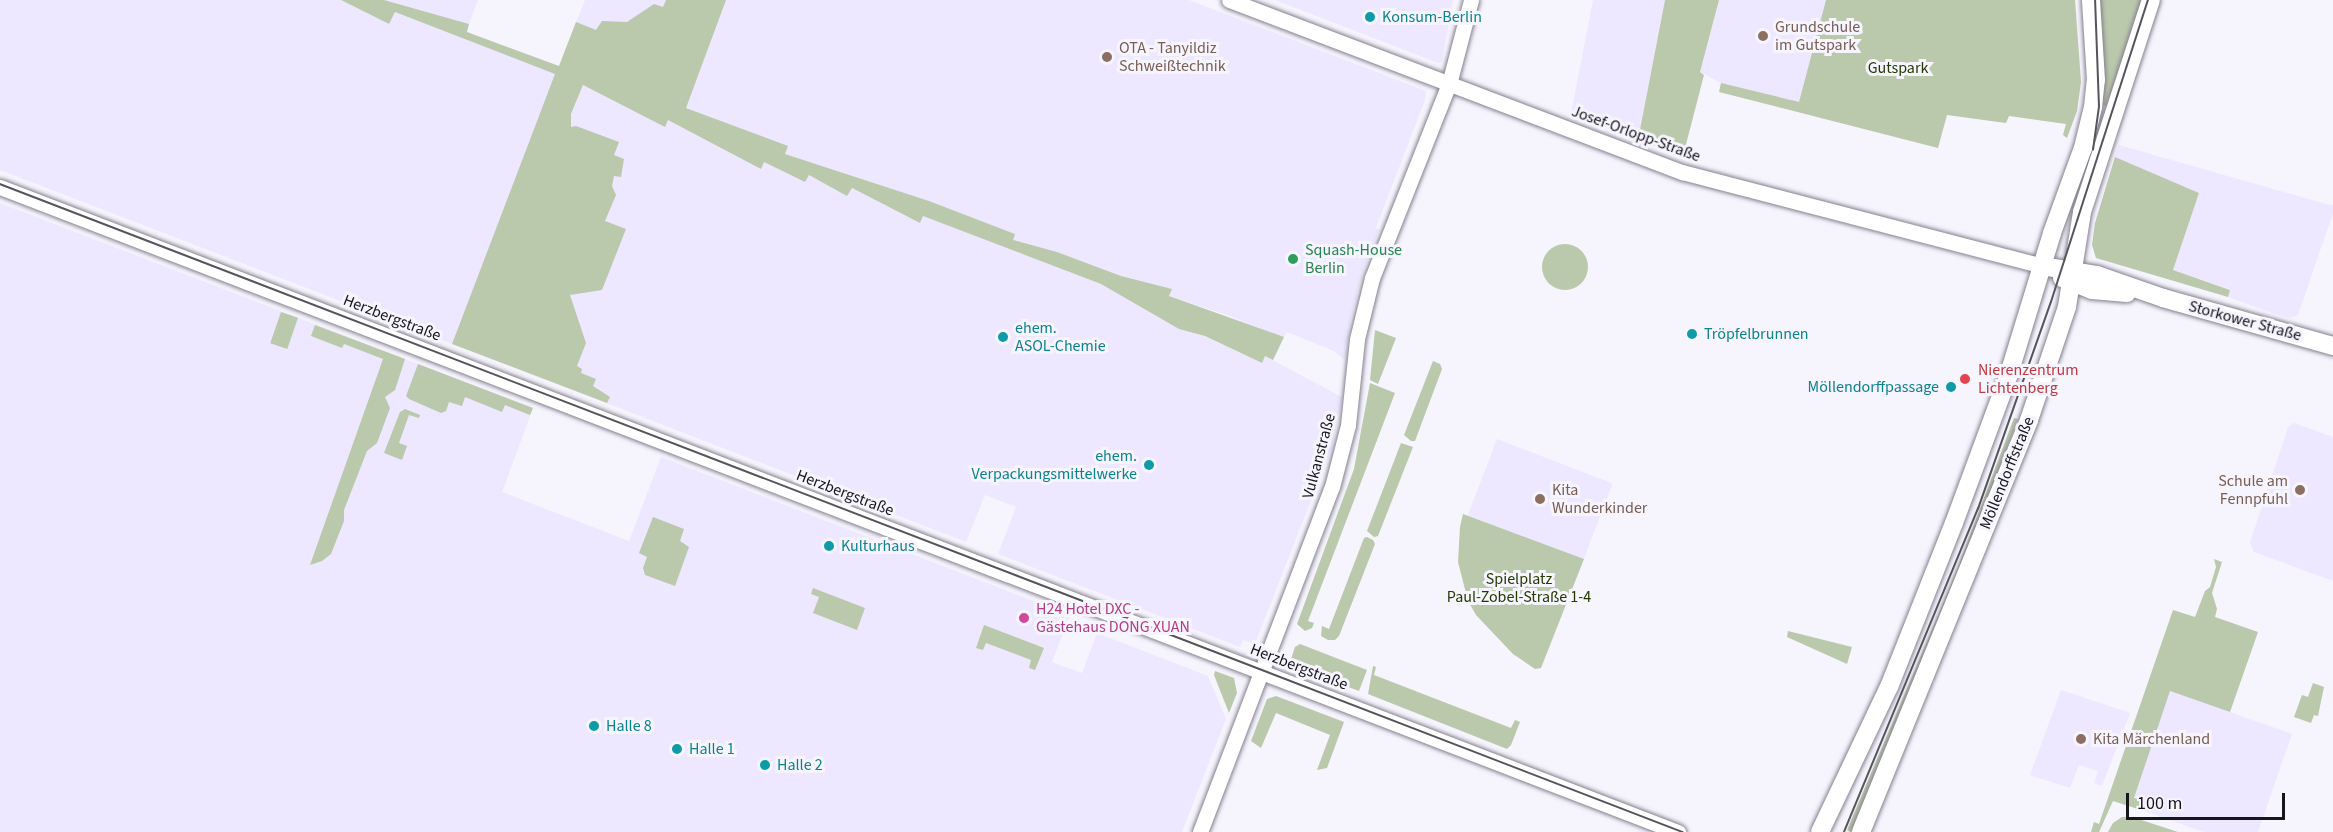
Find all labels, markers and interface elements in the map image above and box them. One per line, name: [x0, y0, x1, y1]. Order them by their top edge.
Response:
place label: Konsum-Berlin: [1382, 7, 1482, 27]
marker: Konsum-Berlin: [1363, 10, 1377, 24]
place label: Grundschule im Gutspark: [1775, 17, 1860, 55]
marker: Grundschule im Gutspark: [1756, 29, 1770, 43]
place label: OTA - Tanyildiz Schweißtechnik: [1119, 38, 1226, 76]
marker: OTA - Tanyildiz Schweißtechnik: [1100, 50, 1114, 64]
park label: Gutspark: [1868, 58, 1928, 78]
street label: Josef-Orlopp-Straße: [1569, 102, 1703, 166]
place label: Squash-House Berlin: [1305, 240, 1402, 278]
marker: Squash-House Berlin: [1286, 252, 1300, 266]
street label: Herzbergstraße: [340, 291, 444, 345]
street label: Storkower Straße: [2187, 297, 2303, 345]
place label: ehem. ASOL-Chemie: [1015, 318, 1106, 356]
place label: Tröpfelbrunnen: [1704, 324, 1809, 344]
marker: Tröpfelbrunnen: [1685, 327, 1699, 341]
marker: ehem. ASOL-Chemie: [996, 330, 1010, 344]
place label: Nierenzentrum Lichtenberg: [1978, 360, 2079, 398]
marker: Nierenzentrum Lichtenberg: [1956, 370, 1974, 388]
place label: Möllendorffpassage: [1808, 377, 1939, 397]
marker: Möllendorffpassage: [1944, 380, 1958, 394]
street label: Vulkanstraße: [1298, 411, 1340, 501]
street label: Möllendorffstraße: [1976, 414, 2038, 532]
place label: ehem. Verpackungsmittelwerke: [972, 446, 1137, 484]
marker: ehem. Verpackungsmittelwerke: [1142, 458, 1156, 472]
street label: Herzbergstraße: [793, 466, 897, 520]
place label: Schule am Fennpfuhl: [2218, 471, 2288, 509]
place label: Kita Wunderkinder: [1552, 480, 1647, 518]
marker: Schule am Fennpfuhl: [2293, 483, 2307, 497]
marker: Kita Wunderkinder: [1533, 492, 1547, 506]
place label: Kulturhaus: [841, 536, 915, 556]
marker: Kulturhaus: [822, 539, 836, 553]
park label: Spielplatz Paul-Zobel-Straße 1-4: [1447, 569, 1591, 607]
place label: H24 Hotel DXC - Gästehaus DONG XUAN: [1036, 599, 1190, 637]
marker: H24 Hotel DXC - Gästehaus DONG XUAN: [1017, 611, 1031, 625]
street label: Herzbergstraße: [1247, 640, 1351, 694]
place label: Halle 8: [606, 716, 652, 736]
marker: Halle 8: [587, 719, 601, 733]
place label: Kita Märchenland: [2093, 729, 2210, 749]
marker: Kita Märchenland: [2074, 732, 2088, 746]
place label: Halle 1: [689, 739, 735, 759]
marker: Halle 1: [670, 742, 684, 756]
place label: Halle 2: [777, 755, 823, 775]
marker: Halle 2: [758, 758, 772, 772]
scale bar: [2129, 781, 2288, 819]
text: 100 m: [2137, 791, 2182, 816]

